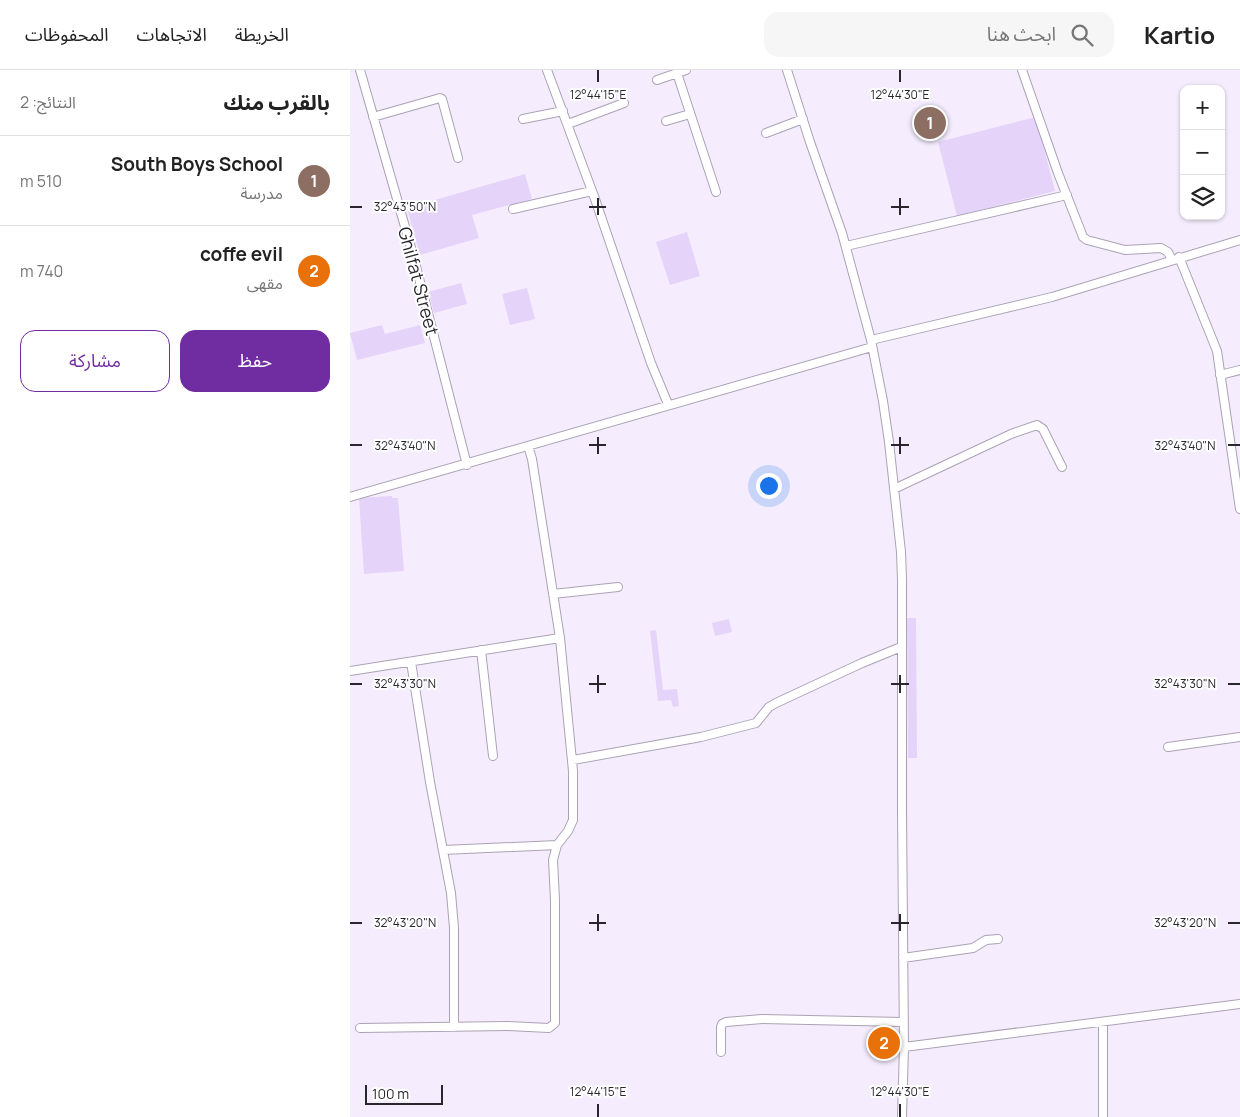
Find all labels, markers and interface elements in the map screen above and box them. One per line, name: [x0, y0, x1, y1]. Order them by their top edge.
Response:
search box: [764, 12, 1114, 57]
text: Kartio: [1144, 18, 1215, 51]
text: ابحث هنا: [987, 21, 1056, 47]
icon: search: [1068, 21, 1096, 49]
text: المحفوظات: [25, 22, 109, 46]
text: الاتجاهات: [137, 22, 207, 46]
text: الخريطة: [235, 22, 289, 46]
map controls: [1180, 85, 1225, 220]
button: +: [1180, 85, 1225, 130]
text: 12°44'15"E: [570, 86, 626, 103]
text: 12°44'30"E: [871, 86, 930, 103]
text: بالقرب منك: [223, 88, 330, 116]
text: النتائج: 2: [20, 91, 76, 113]
pin: 1: [914, 104, 946, 142]
button: −: [1180, 130, 1225, 175]
text: South Boys School: [111, 151, 283, 177]
text: 510 m: [20, 170, 62, 192]
text: 1: [311, 170, 318, 192]
button: layers: [1180, 175, 1225, 220]
text: مدرسة: [240, 182, 283, 204]
text: 32°43'50"N: [374, 198, 436, 215]
street label: Ghilfat Street: [393, 224, 445, 338]
text: coffe evil: [200, 241, 283, 267]
text: 740 m: [20, 260, 63, 282]
text: 2: [309, 260, 319, 282]
text: مقهى: [247, 272, 283, 294]
button: مشاركة: [20, 330, 170, 392]
button: حفظ: [180, 330, 330, 392]
text: 32°43'40"N: [374, 437, 436, 454]
text: 32°43'40"N: [1154, 437, 1216, 454]
your location: [756, 473, 782, 499]
text: 32°43'30"N: [374, 675, 436, 692]
text: 32°43'30"N: [1154, 675, 1216, 692]
text: 32°43'20"N: [374, 914, 436, 931]
text: 32°43'20"N: [1154, 914, 1216, 931]
pin: 2: [868, 1024, 900, 1062]
scale bar: [365, 1082, 442, 1105]
text: 12°44'15"E: [570, 1083, 626, 1100]
text: 12°44'30"E: [871, 1083, 930, 1100]
text: 100 m: [372, 1084, 409, 1103]

